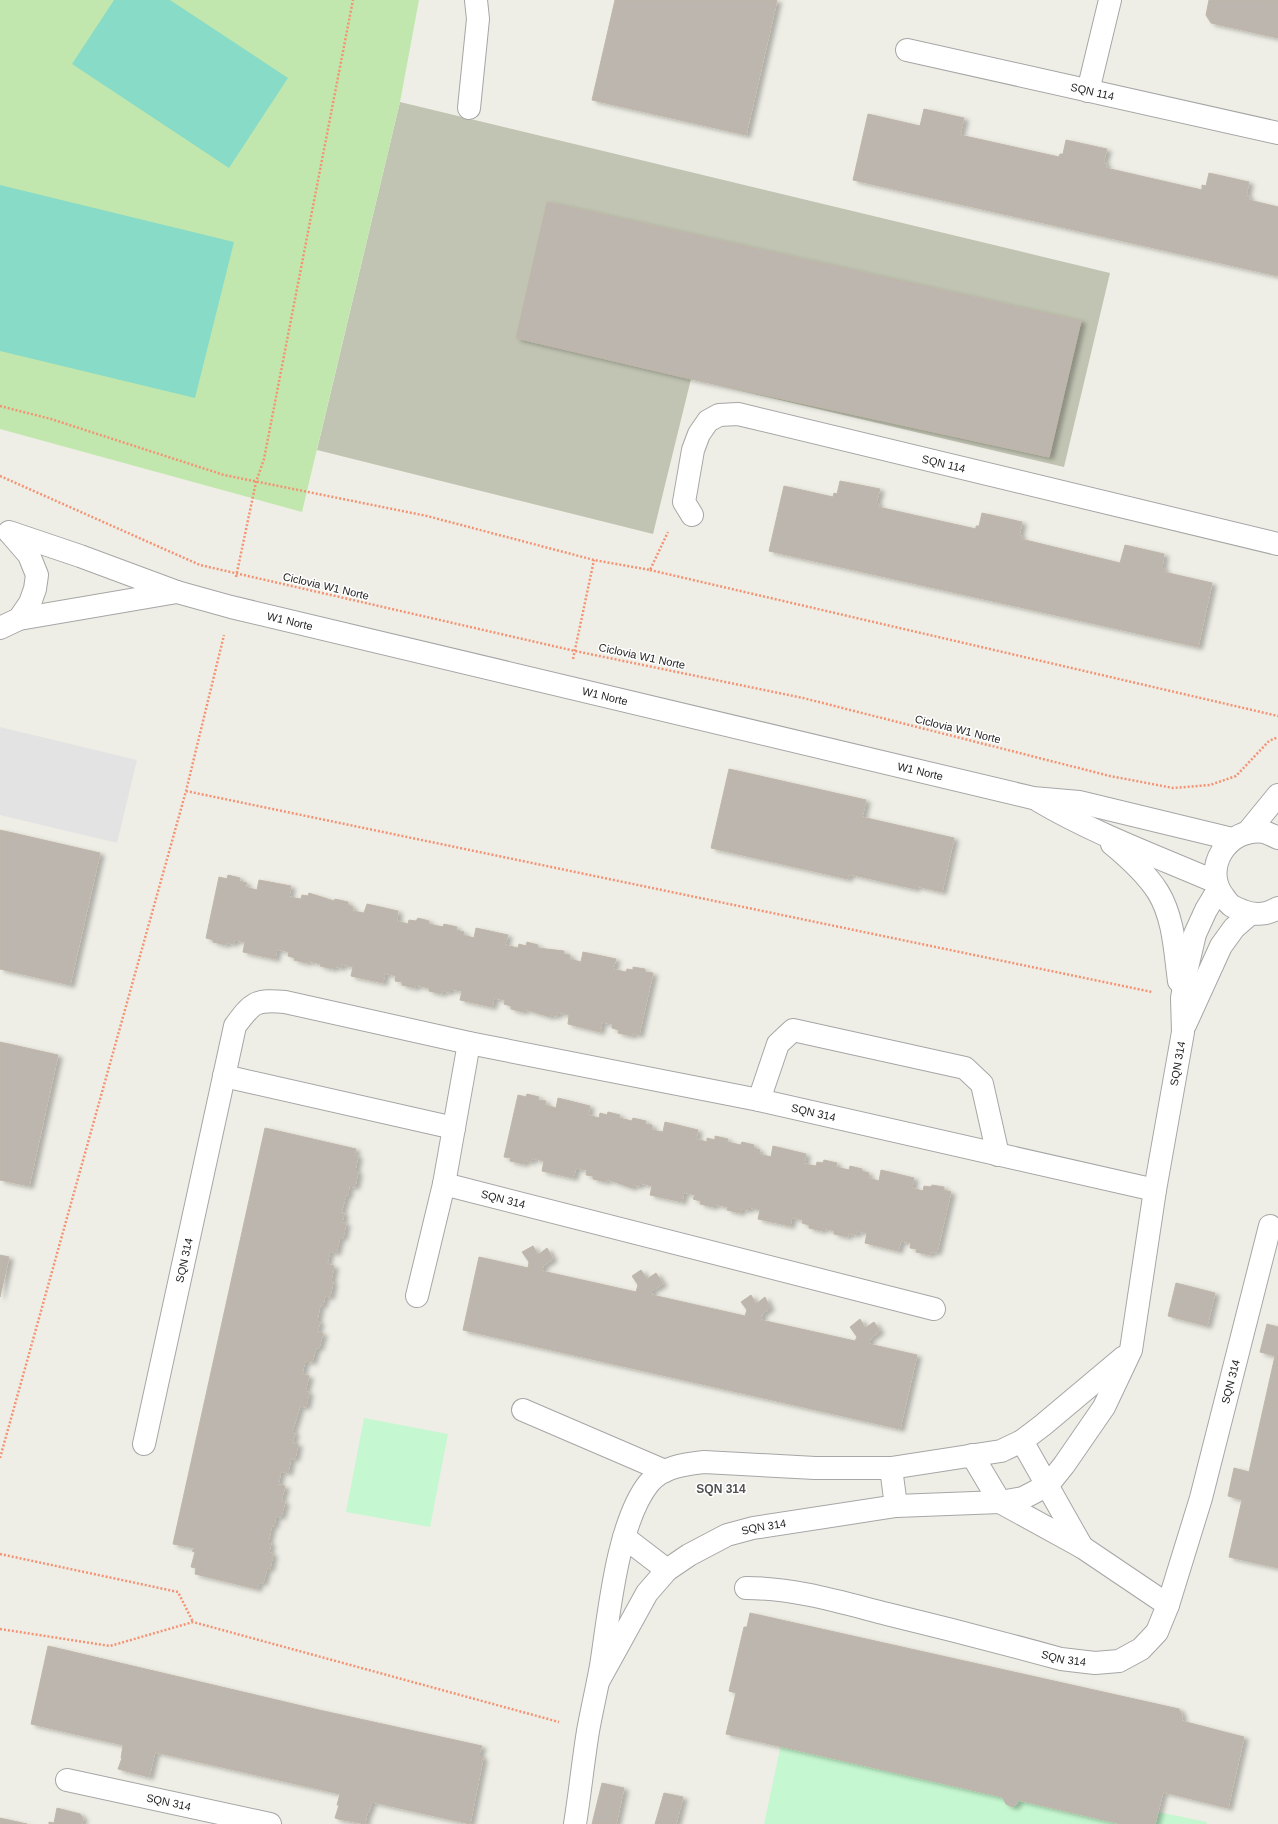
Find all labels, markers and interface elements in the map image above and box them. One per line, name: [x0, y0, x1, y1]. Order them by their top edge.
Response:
street label: SQN 114: [1069, 81, 1115, 102]
street label: SQN 114: [921, 452, 967, 475]
street label: Ciclovia W1 Norte: [282, 570, 370, 602]
street label: W1 Norte: [266, 610, 314, 632]
street label: Ciclovia W1 Norte: [598, 641, 686, 671]
street label: W1 Norte: [581, 685, 629, 707]
street label: Ciclovia W1 Norte: [914, 713, 1002, 745]
street label: W1 Norte: [896, 760, 944, 782]
street label: SQN 314: [1168, 1040, 1187, 1087]
street label: SQN 314: [790, 1102, 837, 1123]
street label: SQN 314: [480, 1188, 527, 1210]
street label: SQN 314: [173, 1237, 195, 1284]
street label: SQN 314: [1219, 1358, 1242, 1405]
district label: SQN 314: [696, 1482, 746, 1496]
street label: SQN 314: [740, 1517, 787, 1537]
street label: SQN 314: [1040, 1648, 1087, 1668]
street label: SQN 314: [145, 1791, 192, 1813]

